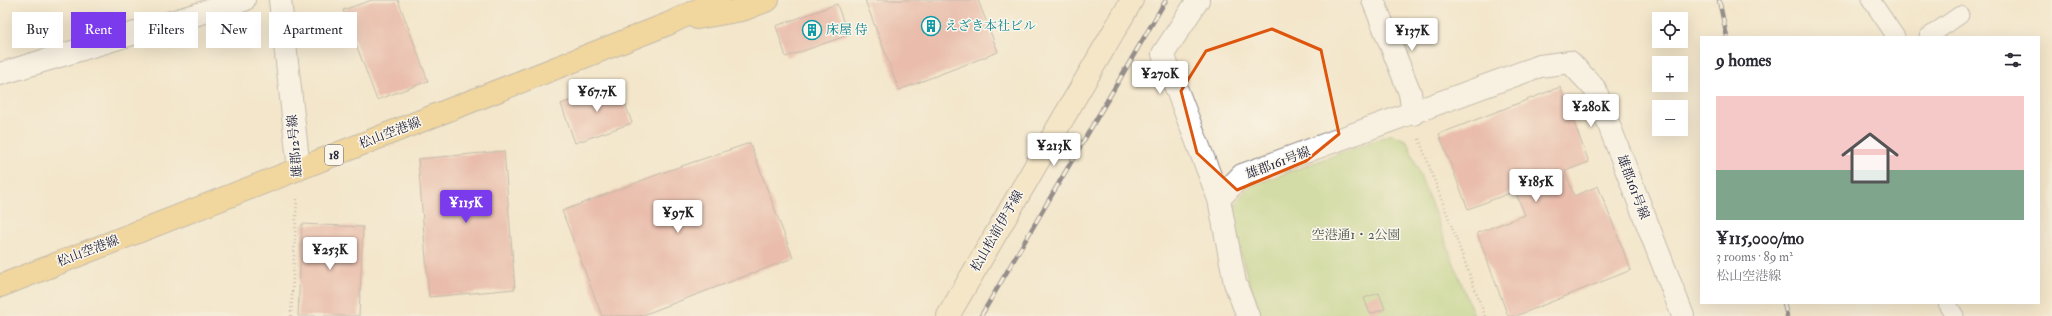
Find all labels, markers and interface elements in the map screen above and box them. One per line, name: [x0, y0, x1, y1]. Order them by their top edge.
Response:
chip: Buy: [12, 12, 63, 48]
chip: Rent: [71, 12, 126, 48]
chip: Filters: [134, 12, 198, 48]
chip: New: [206, 12, 261, 48]
chip: Apartment: [269, 12, 357, 48]
map controls: [1652, 12, 1688, 136]
button: locate: [1652, 12, 1688, 48]
building icon: えざき本社ビル: [920, 15, 942, 37]
place label: えざき本社ビル: [945, 18, 1036, 34]
pin: ¥137K: [1384, 18, 1440, 52]
building icon: 床屋 侍: [801, 19, 823, 41]
place label: 床屋 侍: [826, 22, 868, 38]
text: ¥137K: [1395, 23, 1429, 39]
icon: filters: [2002, 49, 2024, 71]
text: 9 homes: [1716, 50, 1771, 71]
button: +: [1652, 56, 1688, 92]
pin: ¥270K: [1132, 61, 1188, 95]
text: ¥270K: [1141, 66, 1179, 82]
pin: ¥67.7K: [564, 79, 630, 113]
text: ¥67.7K: [577, 84, 617, 100]
pin: ¥280K: [1563, 94, 1619, 128]
text: ¥280K: [1572, 99, 1610, 115]
button: −: [1652, 100, 1688, 136]
street label: 雄郡12号線: [284, 114, 306, 178]
street label: 松山空港線: [357, 114, 423, 152]
icon: home: [1834, 122, 1906, 194]
pin: ¥213K: [1026, 133, 1082, 167]
text: ¥213K: [1036, 138, 1072, 154]
street label: 雄郡161号線: [1244, 143, 1312, 183]
road number: 18: [325, 145, 343, 165]
street label: 雄郡161号線: [1613, 153, 1653, 221]
pin: ¥185K: [1508, 169, 1564, 203]
text: ¥185K: [1518, 174, 1554, 190]
street label: 松山松前伊予線: [967, 188, 1027, 274]
pin: ¥115K: [438, 190, 494, 224]
text: ¥115K: [449, 195, 483, 211]
pin: ¥97K: [654, 200, 702, 234]
text: ¥97K: [662, 205, 694, 221]
park label: 空港通1・2公園: [1311, 227, 1401, 243]
text: ¥115,000/mo: [1716, 228, 1804, 249]
street label: 松山空港線: [55, 232, 121, 270]
pin: ¥253K: [302, 237, 358, 271]
text: ¥253K: [312, 242, 348, 258]
text: 3 rooms · 89 m²: [1716, 249, 1793, 265]
text: 松山空港線: [1716, 268, 1781, 284]

